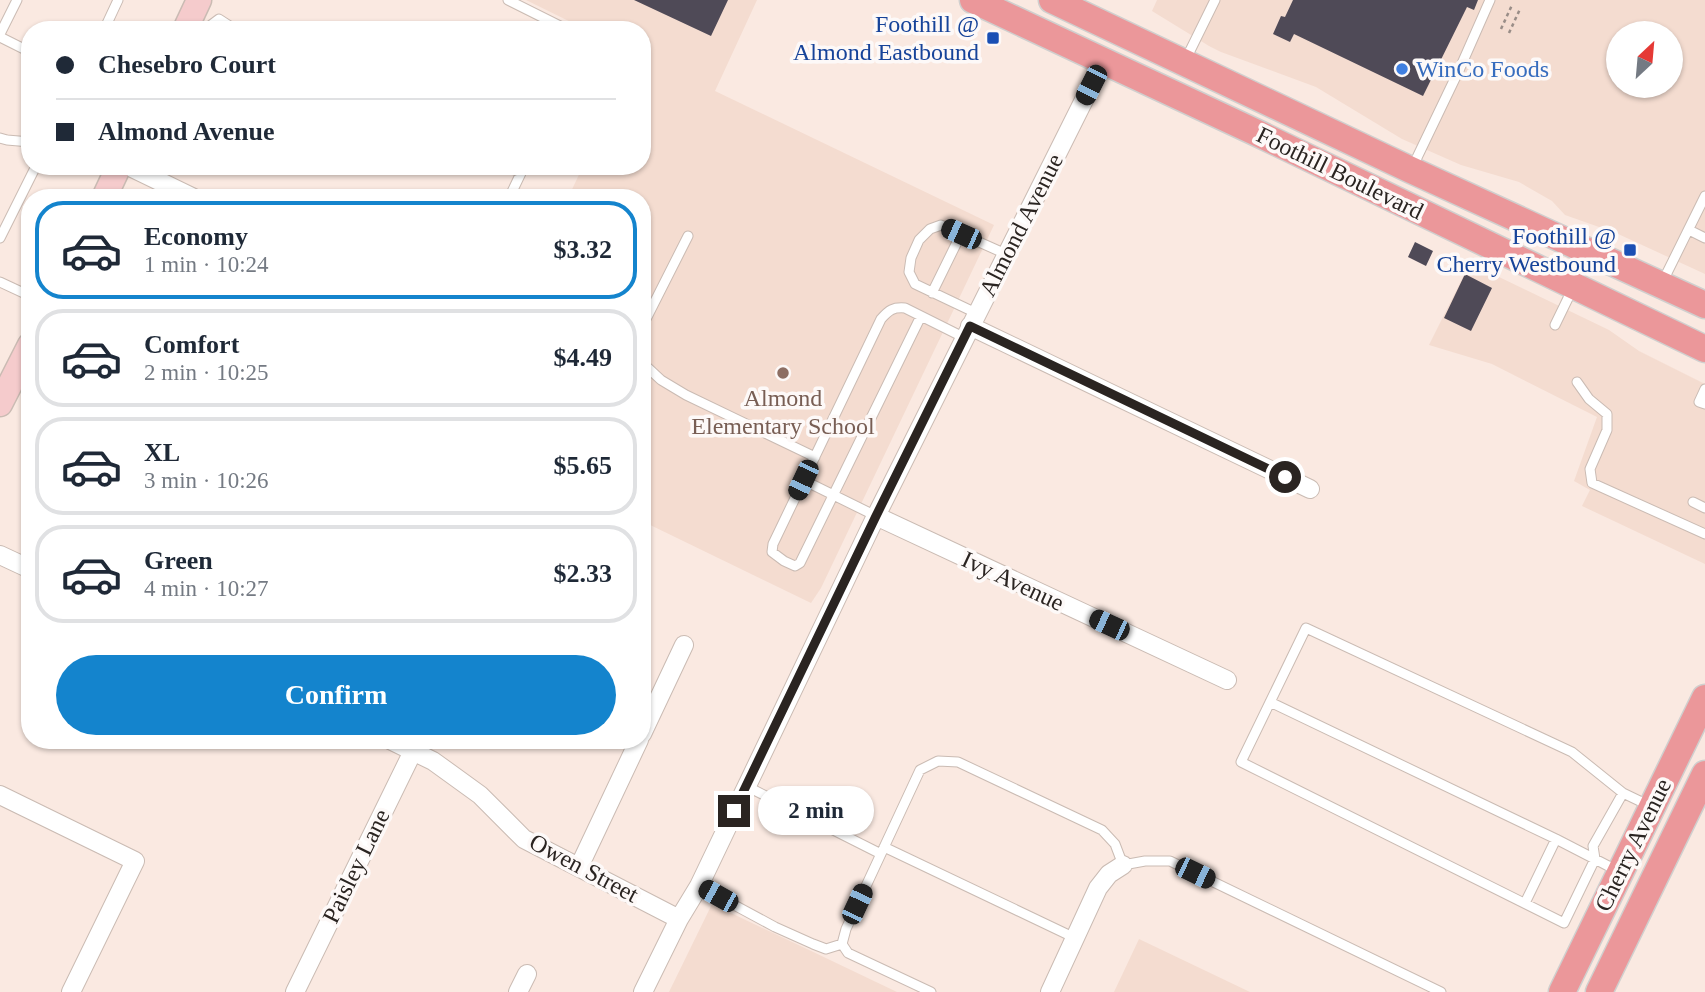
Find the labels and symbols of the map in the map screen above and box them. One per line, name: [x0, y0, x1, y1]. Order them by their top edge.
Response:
place label: Foothill @ Almond Eastbound: [793, 11, 979, 65]
north arrow: [1606, 21, 1684, 98]
marker: Foothill @ Almond Eastbound: [985, 30, 1001, 46]
place label: WinCo Foods: [1416, 56, 1549, 82]
marker: WinCo Foods: [1394, 61, 1410, 77]
car: [1073, 62, 1110, 108]
street label: Foothill Boulevard: [1253, 121, 1427, 225]
street label: Almond Avenue: [974, 150, 1068, 300]
car: [938, 216, 985, 252]
place label: Foothill @ Cherry Westbound: [1436, 223, 1616, 277]
marker: Foothill @ Cherry Westbound: [1622, 242, 1638, 258]
marker: Almond Elementary School: [775, 365, 791, 381]
place label: Almond Elementary School: [691, 385, 875, 439]
car: [785, 457, 822, 503]
route start: [1269, 461, 1301, 493]
street label: Ivy Avenue: [958, 546, 1068, 616]
car: [1086, 607, 1133, 643]
street label: Cherry Avenue: [1590, 775, 1676, 915]
callout: 2 min: [758, 786, 874, 836]
route end: [718, 795, 750, 827]
street label: Paisley Lane: [317, 805, 395, 927]
street label: Owen Street: [525, 829, 643, 908]
car: [1172, 854, 1219, 892]
car: [695, 877, 742, 915]
car: [839, 881, 876, 927]

